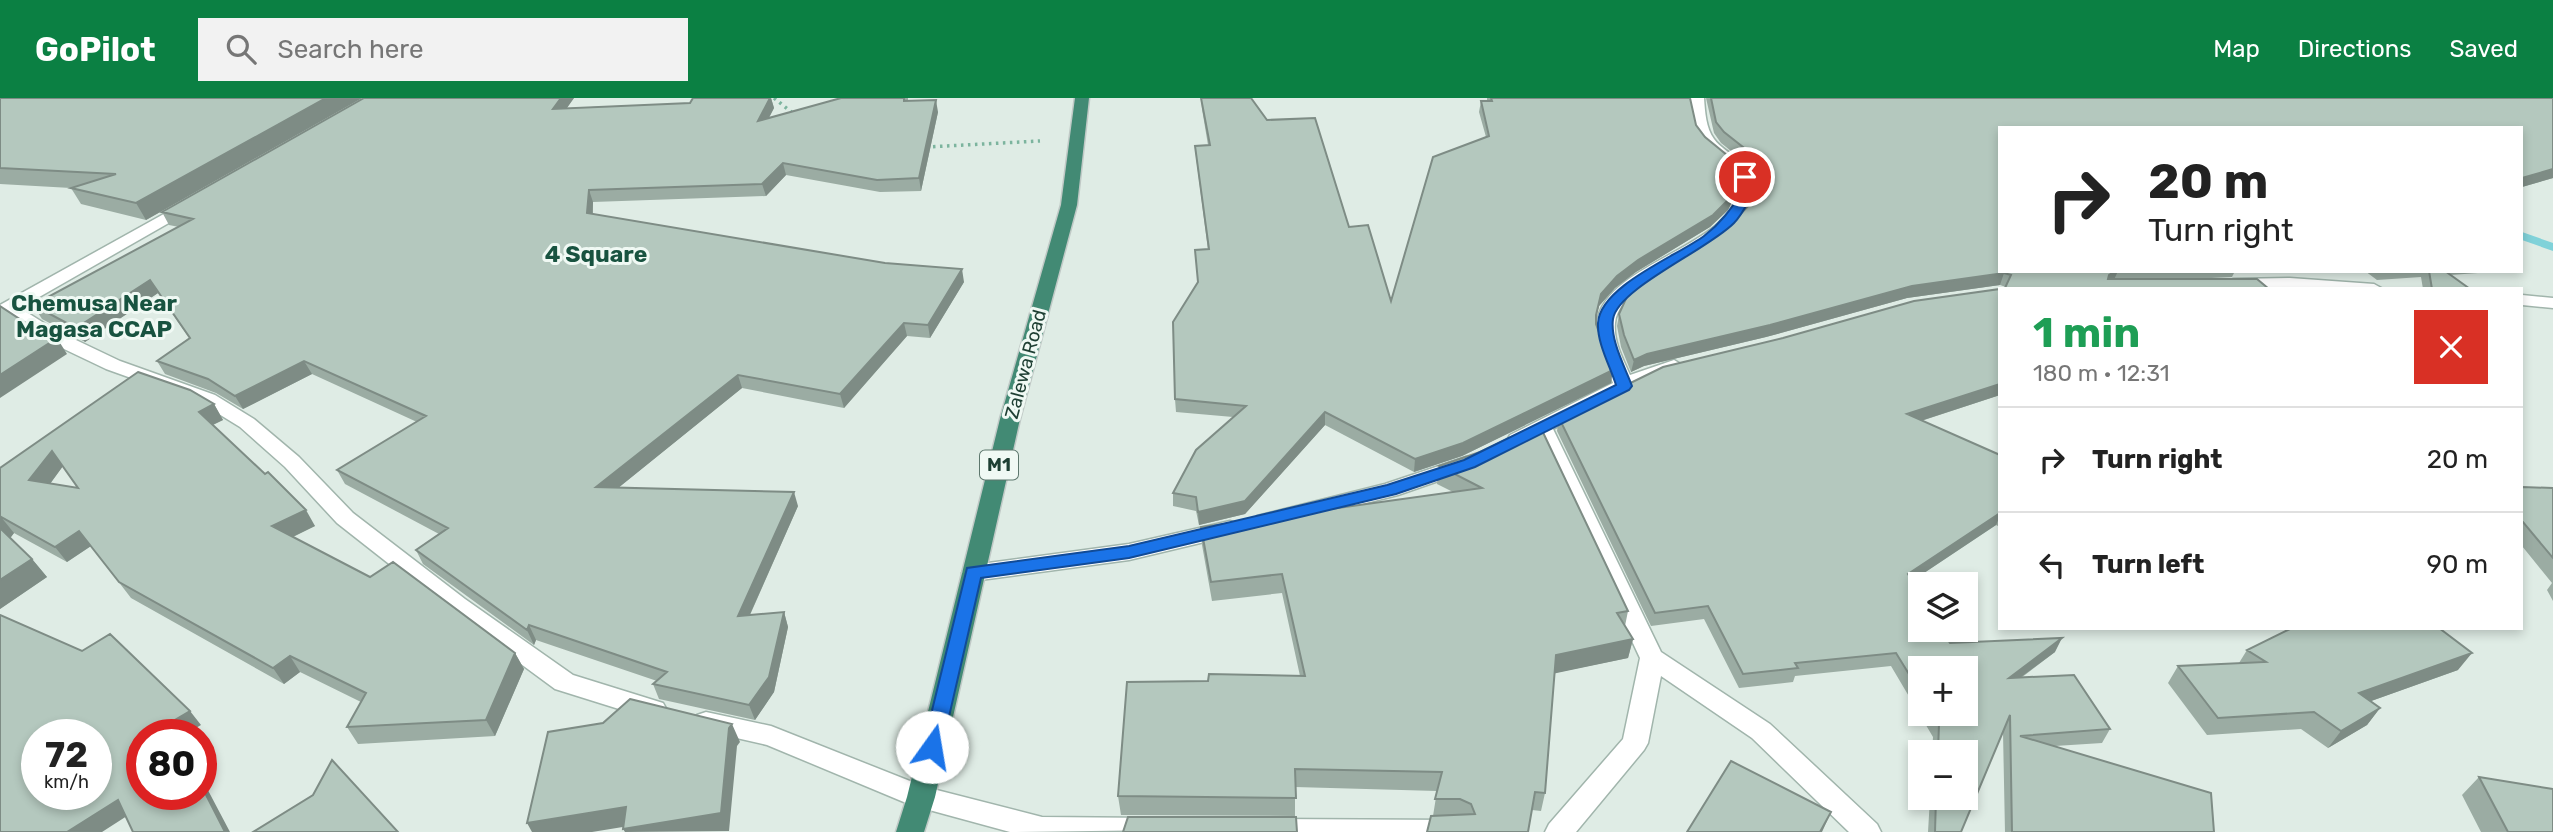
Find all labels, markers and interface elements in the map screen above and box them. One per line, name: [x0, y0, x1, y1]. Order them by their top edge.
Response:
search box: [198, 18, 688, 81]
text: GoPilot: [35, 30, 156, 69]
icon: search: [222, 30, 260, 68]
text: Search here: [278, 34, 423, 65]
text: Map: [2213, 35, 2260, 63]
text: Directions: [2298, 35, 2411, 63]
text: Saved: [2449, 35, 2518, 63]
pin: [1715, 147, 1775, 207]
text: 20 m: [2148, 152, 2269, 210]
icon: right: [2033, 154, 2124, 245]
icon: arrive: [1726, 158, 1764, 196]
text: Turn right: [2148, 211, 2293, 249]
district label: 4 Square: [545, 240, 647, 268]
district label: Chemusa Near Magasa CCAP: [11, 289, 178, 343]
street label: Zalewa Road: [1000, 307, 1051, 421]
text: 1 min: [2033, 308, 2140, 358]
button: close: [2414, 310, 2488, 384]
text: 180 m · 12:31: [2033, 359, 2170, 387]
icon: right: [2033, 441, 2071, 479]
text: Turn right: [2092, 444, 2222, 475]
text: 20 m: [2427, 444, 2488, 475]
road number: M1: [980, 450, 1018, 480]
icon: left: [2033, 546, 2071, 584]
text: Turn left: [2092, 549, 2204, 580]
text: 90 m: [2427, 549, 2488, 580]
map controls: [1908, 572, 1978, 810]
button: layers: [1908, 572, 1978, 642]
button: +: [1908, 656, 1978, 726]
position arrow: [895, 710, 969, 784]
speed limit sign: 80: [126, 719, 217, 810]
text: 72: [45, 734, 88, 776]
button: −: [1908, 740, 1978, 810]
text: km/h: [44, 771, 89, 793]

